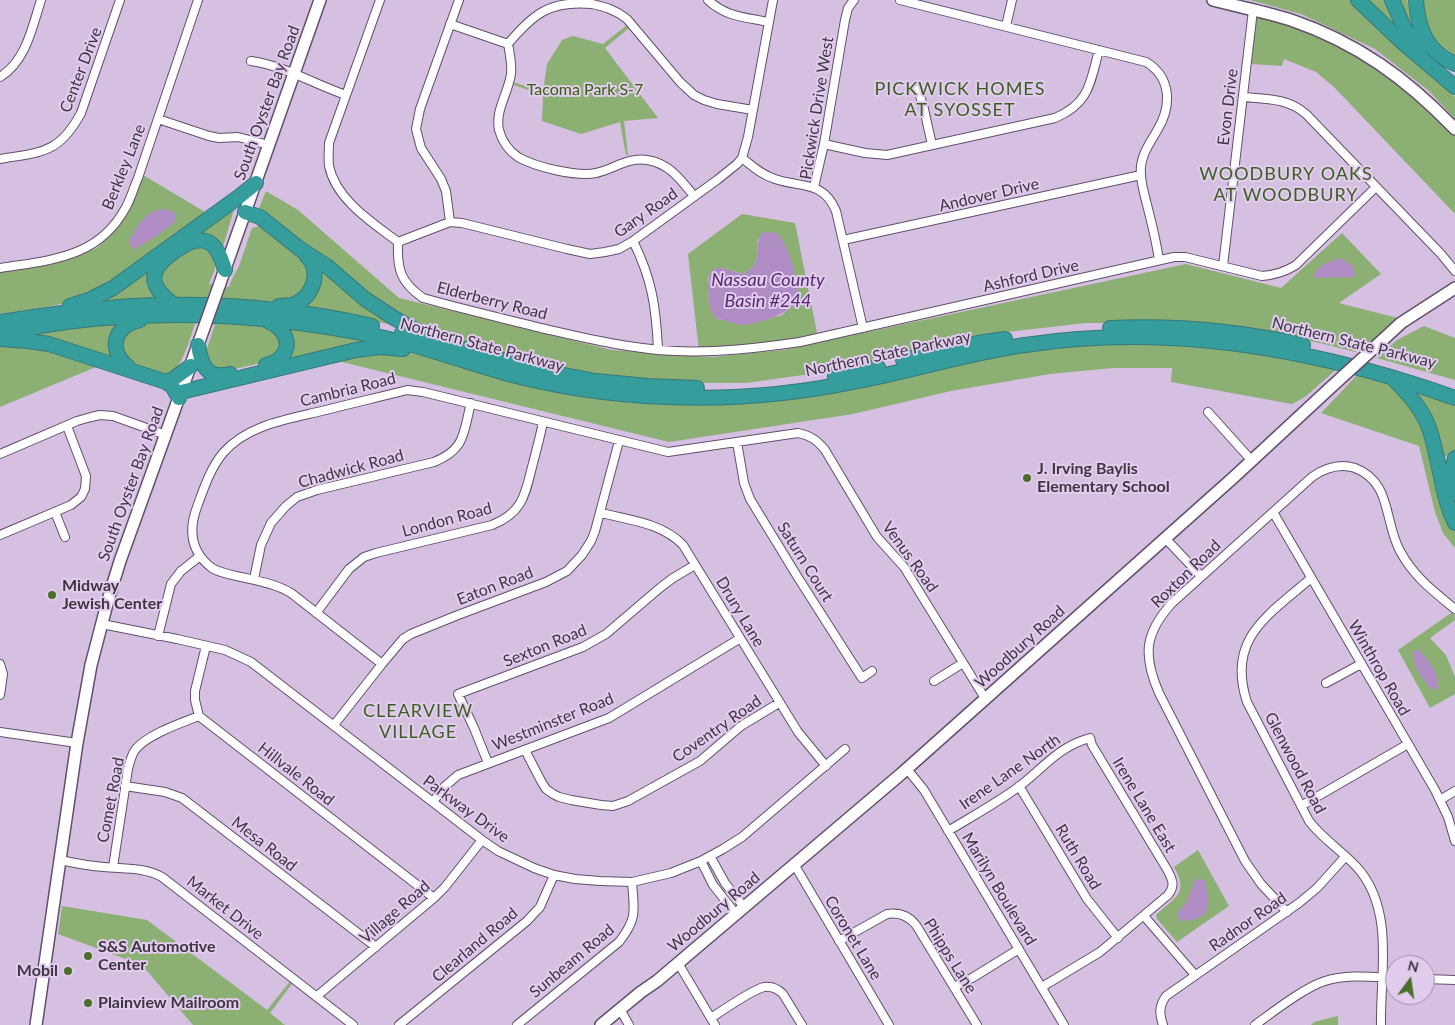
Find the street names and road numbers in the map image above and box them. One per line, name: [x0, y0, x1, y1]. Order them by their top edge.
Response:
street label: South Oyster Bay Road: [230, 23, 304, 183]
street label: Center Drive: [56, 25, 106, 115]
street label: Pickwick Drive West: [796, 35, 838, 181]
street label: Evon Drive: [1214, 68, 1242, 146]
street label: Berkley Lane: [98, 121, 150, 213]
street label: Andover Drive: [937, 174, 1041, 216]
street label: Gary Road: [610, 184, 682, 242]
street label: Ashford Drive: [981, 256, 1081, 296]
street label: Elderberry Road: [435, 278, 549, 324]
street label: Northern State Parkway: [1270, 313, 1438, 373]
street label: Northern State Parkway: [398, 314, 566, 376]
street label: Northern State Parkway: [803, 327, 973, 381]
street label: Cambria Road: [298, 369, 398, 411]
street label: South Oyster Bay Road: [94, 404, 168, 564]
street label: Chadwick Road: [296, 446, 406, 492]
street label: London Road: [400, 499, 494, 541]
street label: Venus Road: [878, 518, 942, 596]
street label: Saturn Court: [773, 519, 837, 605]
street label: Roxton Road: [1147, 536, 1225, 612]
street label: Eaton Road: [454, 563, 536, 609]
street label: Drury Lane: [712, 573, 768, 651]
street label: Woodbury Road: [971, 602, 1069, 692]
street label: Winthrop Road: [1344, 617, 1414, 719]
street label: Sexton Road: [501, 621, 589, 671]
street label: Westminster Road: [490, 689, 616, 755]
street label: Coventry Road: [669, 691, 765, 767]
street label: Glenwood Road: [1260, 709, 1330, 817]
street label: Irene Lane North: [956, 730, 1064, 814]
street label: Hillvale Road: [254, 738, 338, 810]
street label: Irene Lane East: [1108, 754, 1180, 856]
street label: Comet Road: [93, 756, 129, 844]
street label: Parkway Drive: [419, 771, 513, 847]
street label: Mesa Road: [228, 813, 300, 875]
street label: Ruth Road: [1051, 821, 1105, 893]
street label: Marilyn Boulevard: [958, 829, 1040, 949]
street label: Woodbury Road: [664, 868, 764, 956]
street label: Market Drive: [183, 872, 267, 944]
street label: Village Road: [356, 876, 434, 948]
street label: Radnor Road: [1206, 888, 1290, 956]
street label: Coronet Lane: [820, 892, 886, 984]
street label: Clearland Road: [428, 904, 522, 986]
street label: Phipps Lane: [919, 915, 981, 997]
street label: Sunbeam Road: [526, 920, 618, 1002]

